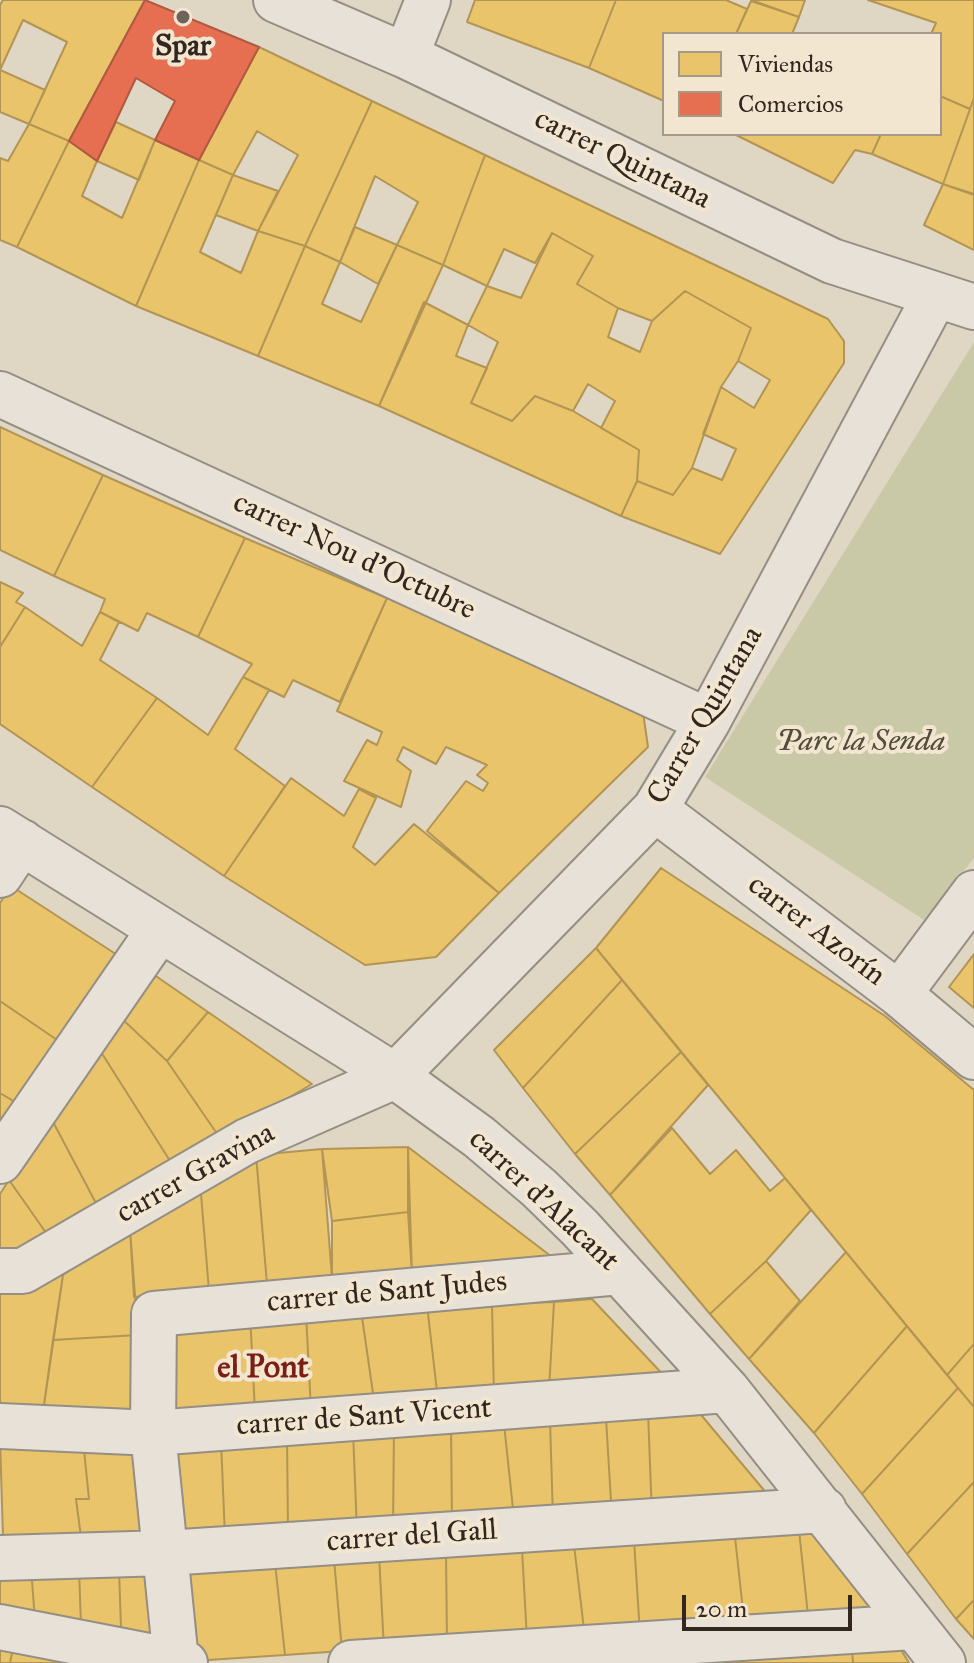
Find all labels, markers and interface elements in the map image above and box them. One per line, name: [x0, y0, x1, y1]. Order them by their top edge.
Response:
marker: Spar: [174, 8, 192, 26]
place label: Spar: [155, 30, 211, 66]
legend: [662, 32, 942, 136]
text: Viviendas: [738, 49, 833, 79]
text: Comercios: [738, 89, 843, 119]
street label: carrer Quintana: [528, 102, 716, 218]
street label: carrer Nou d'Octubre: [227, 485, 481, 629]
street label: Carrer Quintana: [641, 621, 771, 811]
park label: Parc la Senda: [777, 725, 945, 761]
street label: carrer Azorín: [740, 868, 892, 994]
street label: carrer Gravina: [111, 1116, 281, 1232]
street label: carrer d'Alacant: [460, 1122, 626, 1280]
street label: carrer de Sant Judes: [265, 1265, 509, 1321]
district label: el Pont: [217, 1350, 309, 1388]
street label: carrer de Sant Vicent: [235, 1391, 493, 1445]
street label: carrer del Gall: [326, 1513, 498, 1561]
scale bar: [686, 1579, 856, 1629]
text: 20 m: [696, 1594, 747, 1624]

